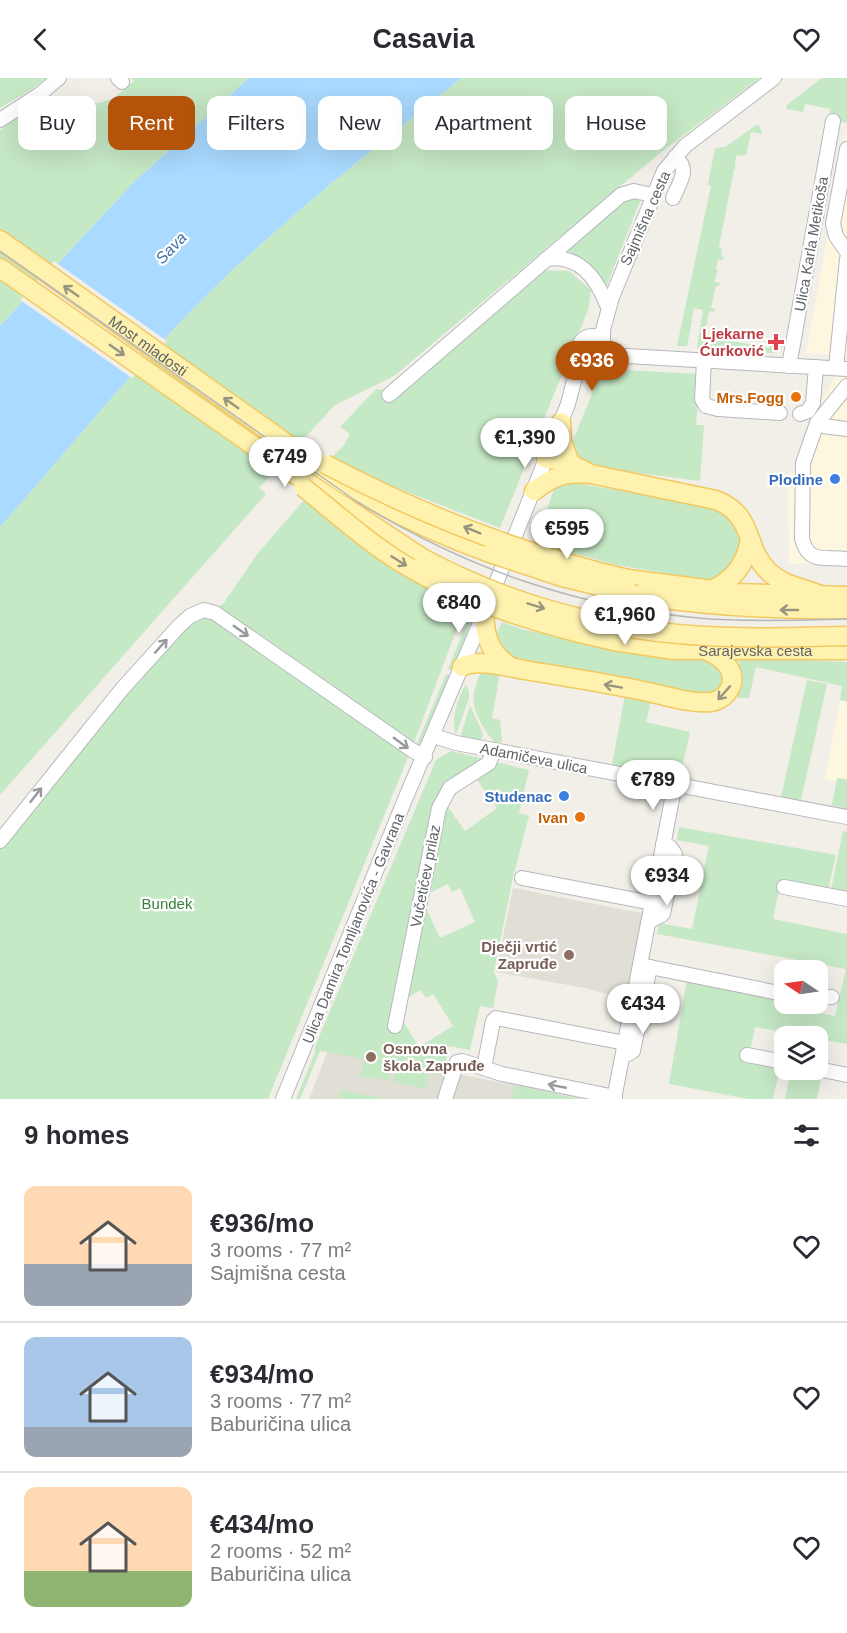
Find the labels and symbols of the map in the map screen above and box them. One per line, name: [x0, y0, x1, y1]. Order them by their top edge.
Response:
street label: Sajmišna cesta: [617, 167, 674, 268]
street label: Ulica Karla Metikoša: [791, 175, 831, 313]
water label: Sava: [152, 229, 190, 267]
one-way arrow: [64, 285, 80, 297]
street label: Most mladosti: [106, 312, 191, 379]
place label: Ljekarne Ćurković: [700, 325, 764, 359]
marker: Ljekarne Ćurković: [769, 335, 783, 349]
pin: €936: [556, 341, 628, 392]
one-way arrow: [108, 344, 124, 356]
place label: Mrs.Fogg: [717, 389, 784, 406]
marker: Mrs.Fogg: [789, 390, 803, 404]
one-way arrow: [223, 397, 239, 409]
pin: €1,390: [476, 418, 574, 469]
pin: €749: [249, 437, 321, 488]
place label: Plodine: [769, 471, 823, 488]
marker: Plodine: [828, 472, 842, 486]
pin: €595: [531, 509, 603, 560]
one-way arrow: [464, 524, 482, 535]
one-way arrow: [390, 555, 407, 567]
pin: €840: [423, 583, 495, 634]
pin: €1,960: [576, 595, 674, 646]
one-way arrow: [526, 601, 545, 612]
one-way arrow: [779, 604, 799, 616]
one-way arrow: [233, 625, 249, 637]
one-way arrow: [154, 638, 168, 653]
street label: Sarajevska cesta: [698, 642, 813, 659]
one-way arrow: [604, 680, 623, 691]
one-way arrow: [717, 685, 731, 700]
one-way arrow: [392, 737, 408, 749]
street label: Adamičeva ulica: [479, 739, 590, 777]
pin: €789: [617, 760, 689, 811]
one-way arrow: [29, 787, 42, 803]
place label: Studenac: [484, 788, 552, 805]
marker: Studenac: [557, 789, 571, 803]
place label: Ivan: [538, 809, 568, 826]
street label: Ulica Damira Tomljanovića - Gavrana: [299, 810, 407, 1046]
marker: Ivan: [573, 810, 587, 824]
street label: Vučetićev prilaz: [407, 823, 443, 929]
pin: €934: [631, 856, 703, 907]
park label: Bundek: [142, 895, 193, 912]
place label: Dječji vrtić Zapruđe: [481, 938, 557, 972]
marker: Dječji vrtić Zapruđe: [562, 948, 576, 962]
north arrow: [774, 960, 828, 1014]
pin: €434: [607, 984, 679, 1035]
place label: Osnovna škola Zapruđe: [383, 1040, 485, 1074]
marker: Osnovna škola Zapruđe: [364, 1050, 378, 1064]
one-way arrow: [548, 1080, 568, 1091]

